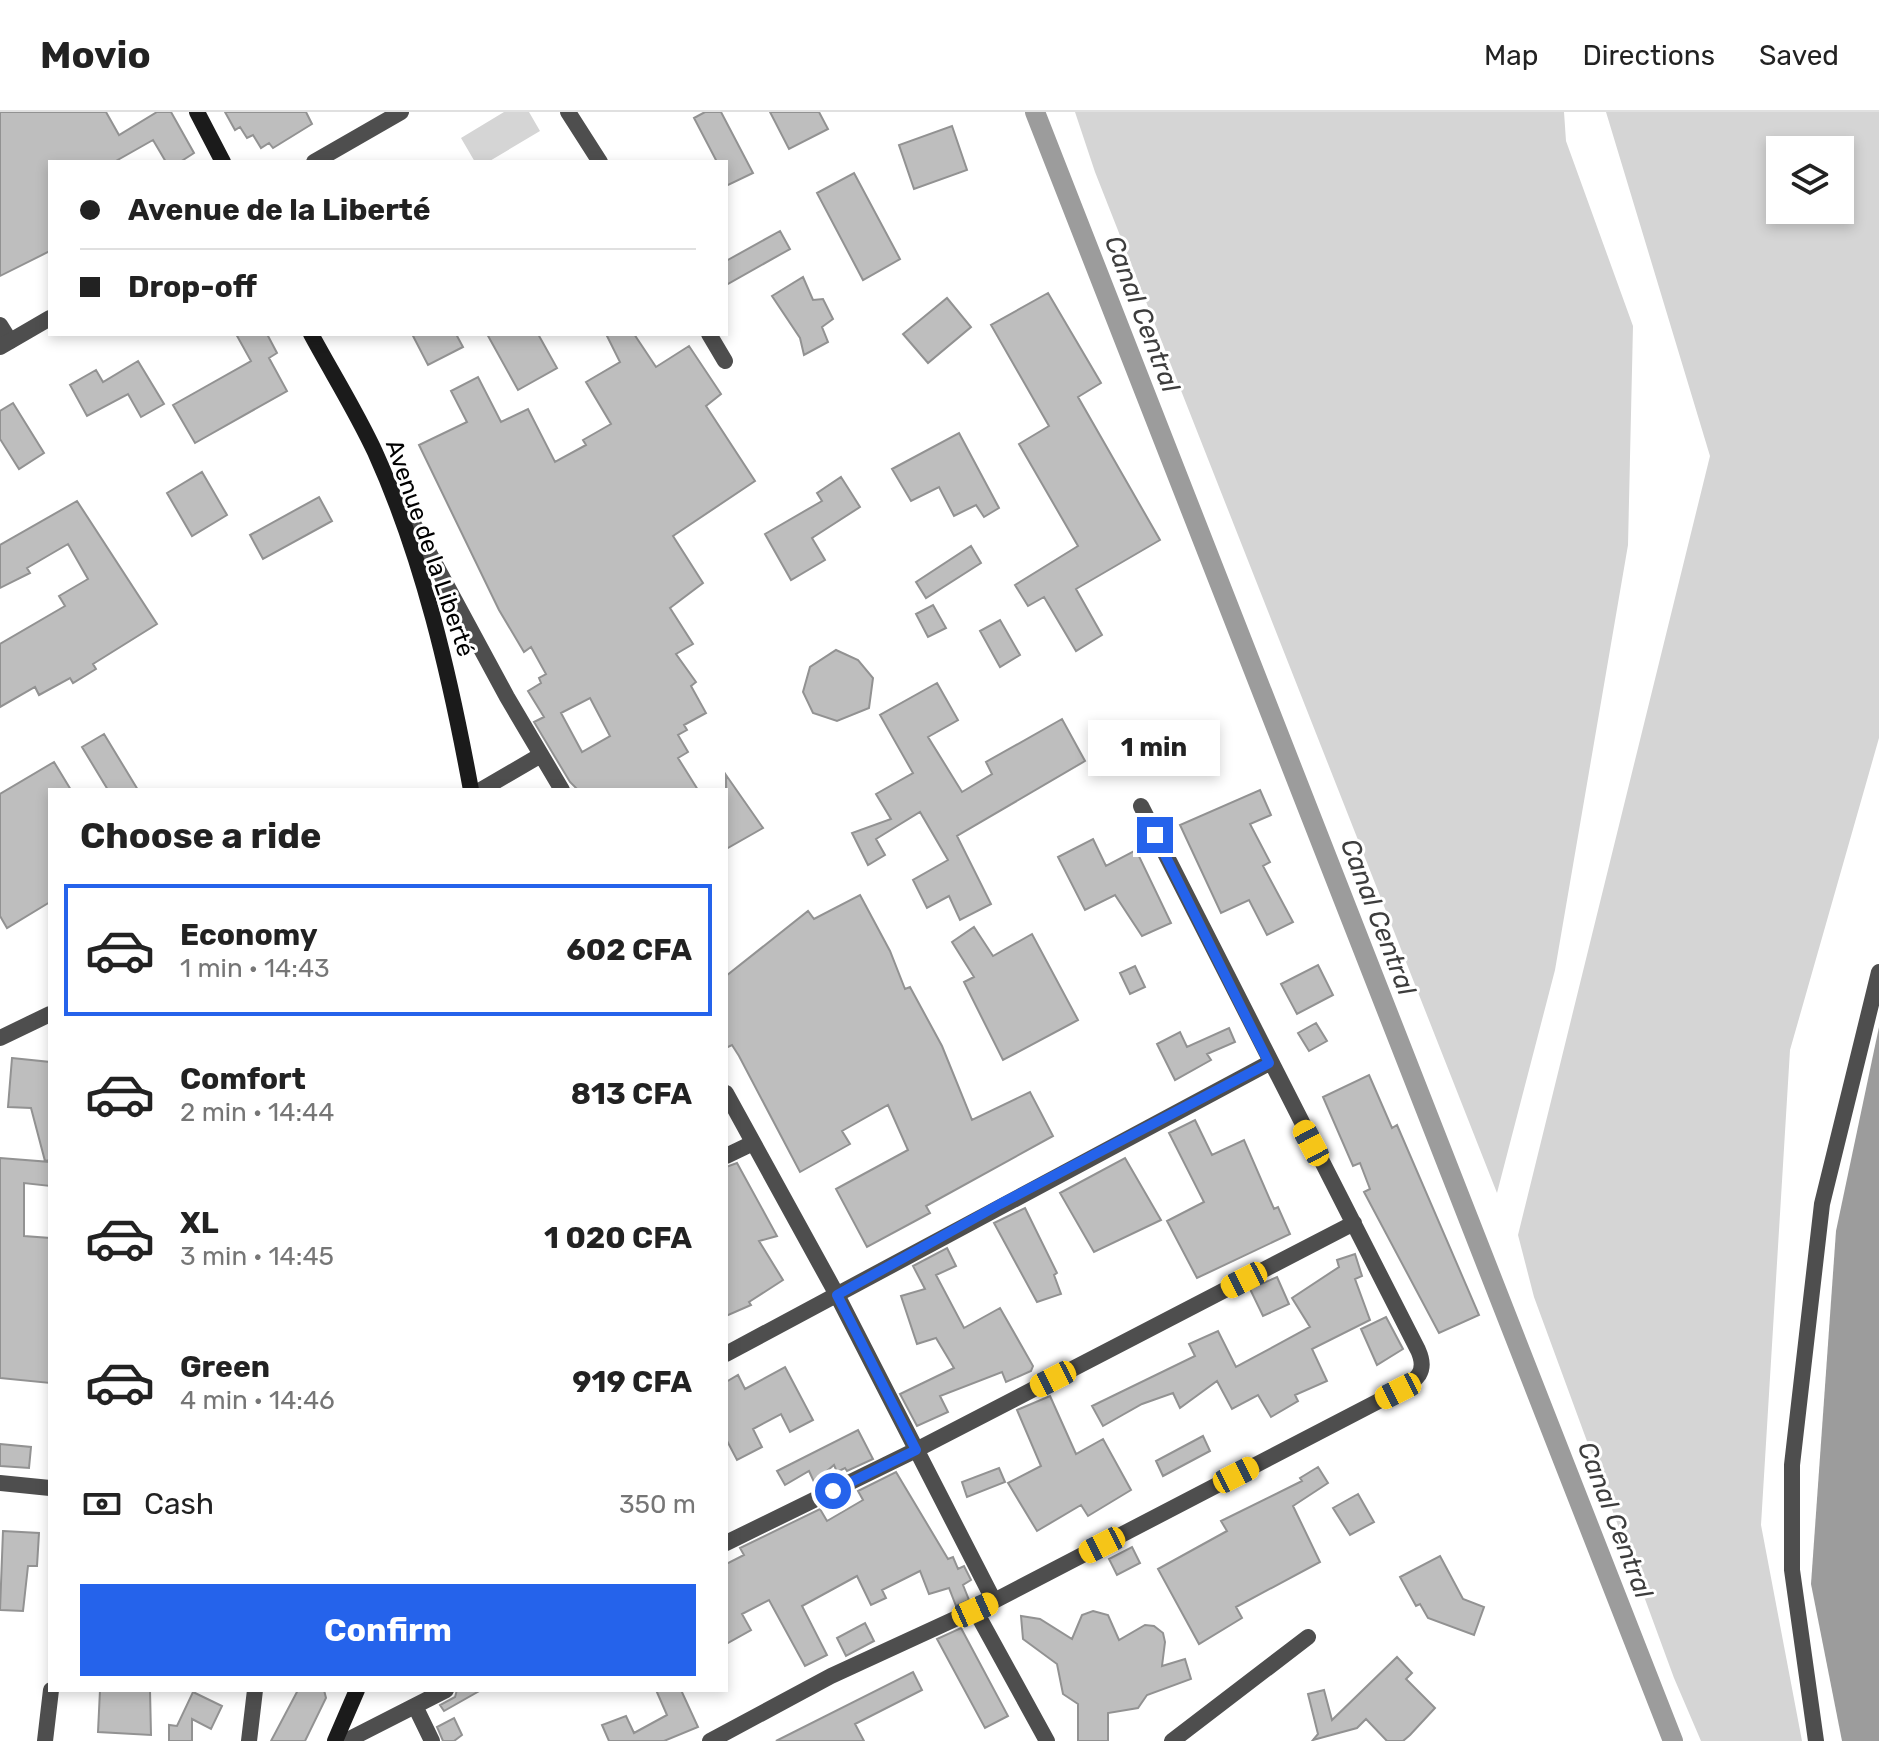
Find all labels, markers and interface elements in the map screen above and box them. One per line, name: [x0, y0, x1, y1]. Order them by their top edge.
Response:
text: Movio: [40, 32, 151, 78]
text: Map: [1484, 39, 1538, 72]
text: Directions: [1582, 39, 1715, 72]
text: Saved: [1759, 39, 1839, 72]
map controls: [1766, 136, 1854, 224]
button: layers: [1766, 136, 1854, 224]
text: Avenue de la Liberté: [128, 192, 431, 228]
water label: Canal Central: [1098, 231, 1186, 397]
text: Drop-off: [128, 269, 257, 305]
street label: Avenue de la Liberté: [380, 436, 480, 660]
callout: 1 min: [1089, 719, 1221, 775]
text: 1 min: [1121, 732, 1187, 763]
text: Choose a ride: [80, 814, 321, 857]
route end: [1137, 817, 1173, 853]
water label: Canal Central: [1334, 834, 1422, 1000]
icon: car: [84, 914, 156, 986]
text: Economy: [180, 917, 318, 953]
text: 602 CFA: [566, 932, 692, 968]
text: 1 min · 14:43: [180, 953, 330, 984]
icon: car: [84, 1058, 156, 1130]
text: Comfort: [180, 1061, 306, 1097]
text: 813 CFA: [571, 1076, 692, 1112]
text: 2 min · 14:44: [180, 1097, 334, 1128]
car: [1289, 1116, 1333, 1170]
icon: car: [84, 1202, 156, 1274]
text: XL: [180, 1205, 219, 1241]
text: 1 020 CFA: [544, 1220, 692, 1256]
text: 3 min · 14:45: [180, 1241, 334, 1272]
car: [1217, 1258, 1271, 1302]
icon: car: [84, 1346, 156, 1418]
text: Green: [180, 1349, 270, 1385]
car: [1026, 1357, 1080, 1401]
text: 919 CFA: [572, 1364, 692, 1400]
car: [1371, 1369, 1425, 1413]
text: 4 min · 14:46: [180, 1385, 335, 1416]
water label: Canal Central: [1571, 1437, 1659, 1603]
car: [1209, 1453, 1263, 1497]
route start: [815, 1473, 851, 1509]
icon: cash: [80, 1482, 124, 1526]
text: Cash: [144, 1486, 214, 1522]
text: 350 m: [619, 1489, 696, 1520]
car: [1075, 1523, 1129, 1567]
button: Confirm: [80, 1584, 696, 1676]
car: [948, 1589, 1002, 1631]

